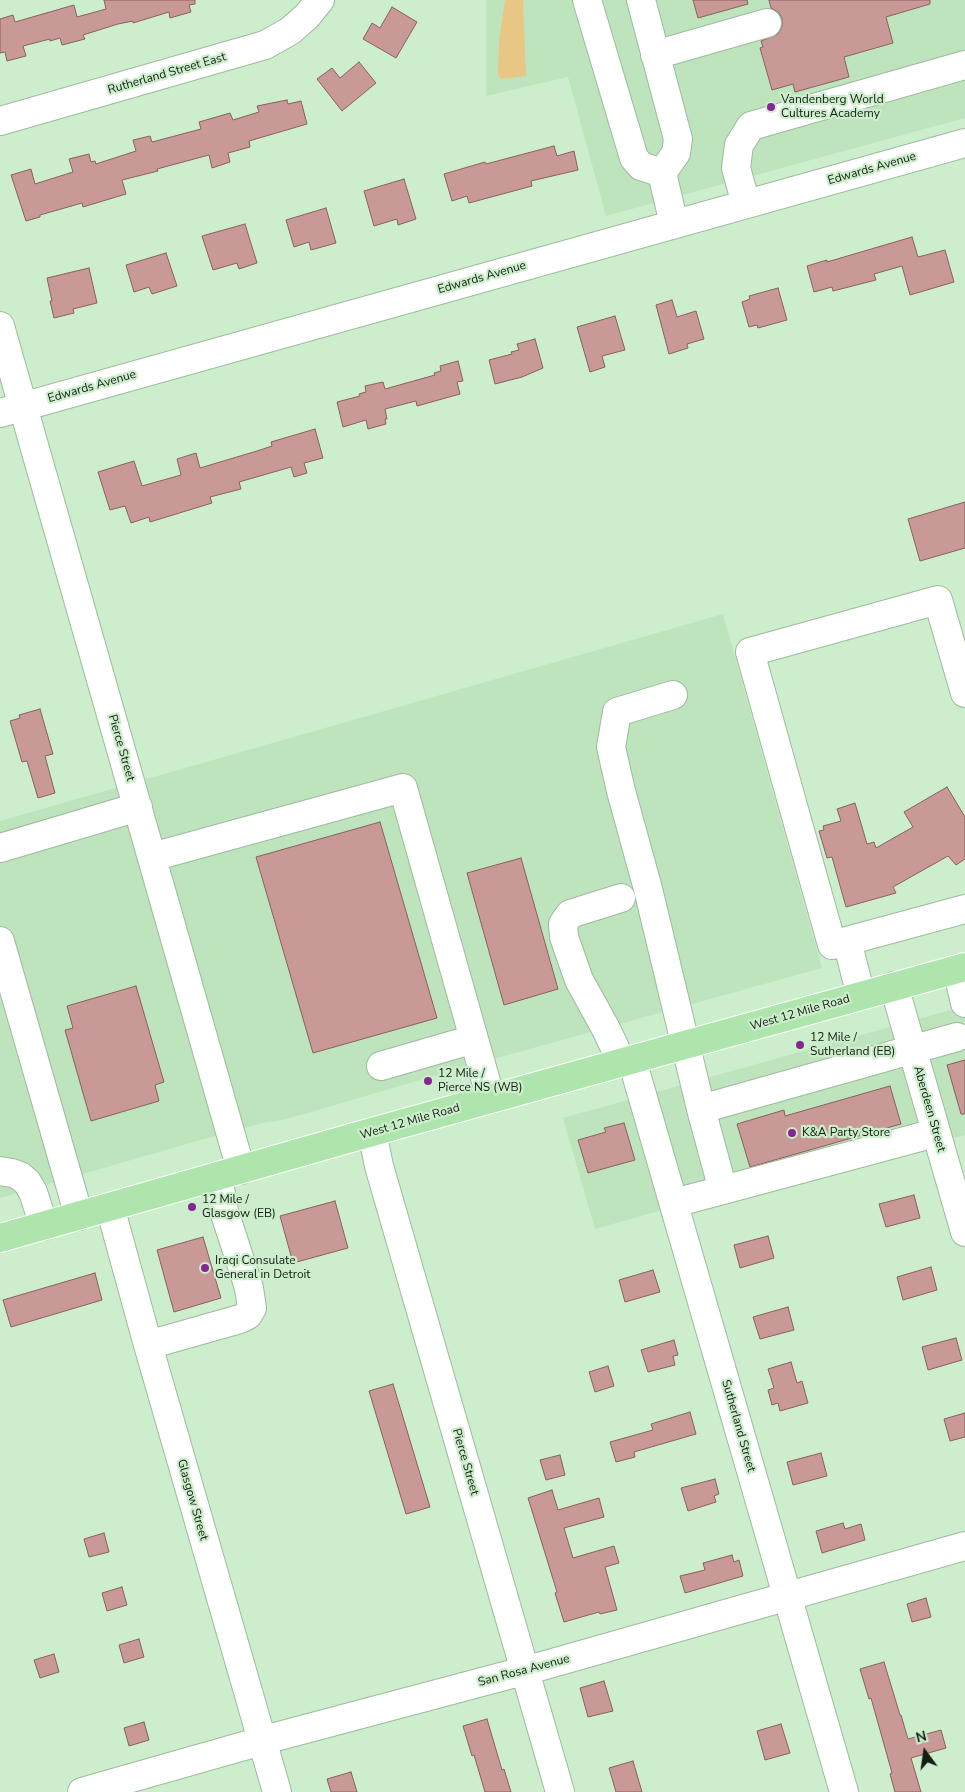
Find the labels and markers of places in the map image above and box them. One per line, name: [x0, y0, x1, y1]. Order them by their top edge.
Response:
place label: Vandenberg World Cultures Academy: [781, 93, 884, 121]
marker: Vandenberg World Cultures Academy: [765, 101, 777, 113]
place label: 12 Mile / Sutherland (EB): [810, 1031, 895, 1059]
marker: 12 Mile / Sutherland (EB): [794, 1039, 806, 1051]
place label: 12 Mile / Pierce NS (WB): [438, 1067, 523, 1095]
marker: 12 Mile / Pierce NS (WB): [422, 1075, 434, 1087]
place label: K&A Party Store: [802, 1126, 890, 1140]
marker: K&A Party Store: [786, 1127, 798, 1139]
place label: 12 Mile / Glasgow (EB): [202, 1193, 276, 1221]
marker: 12 Mile / Glasgow (EB): [186, 1201, 198, 1213]
place label: Iraqi Consulate General in Detroit: [215, 1254, 311, 1282]
marker: Iraqi Consulate General in Detroit: [199, 1262, 211, 1274]

